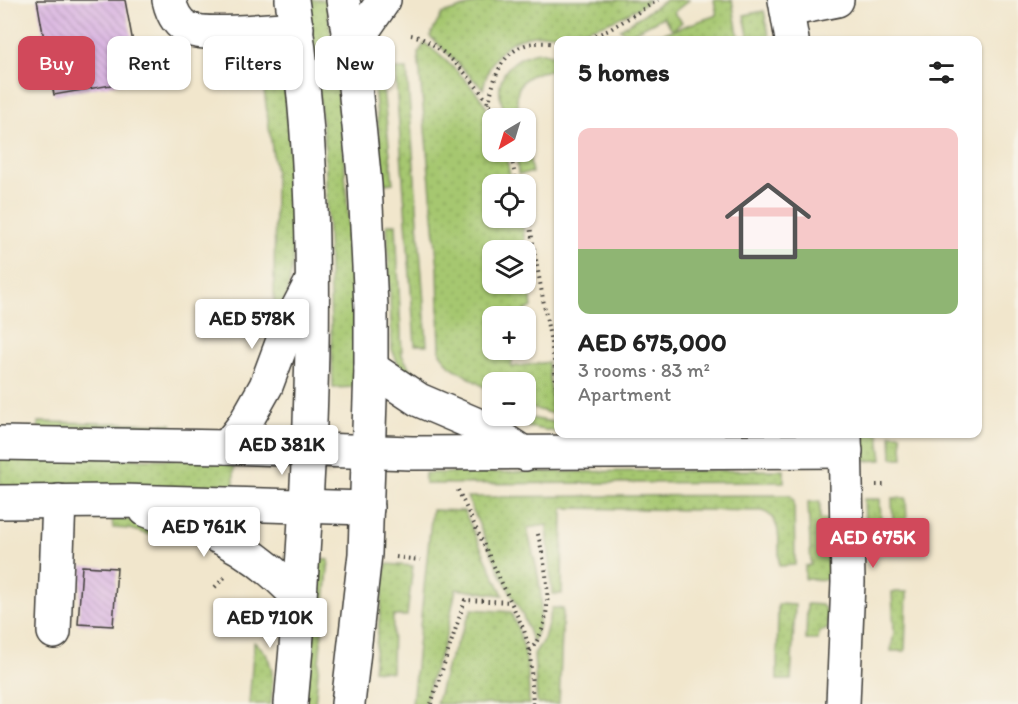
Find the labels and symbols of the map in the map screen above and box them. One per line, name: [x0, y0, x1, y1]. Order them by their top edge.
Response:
north arrow: [482, 108, 536, 162]
pin: AED 578K: [190, 299, 314, 350]
pin: AED 381K: [220, 425, 344, 476]
pin: AED 761K: [142, 507, 266, 558]
pin: AED 675K: [811, 518, 935, 569]
pin: AED 710K: [208, 598, 332, 649]

